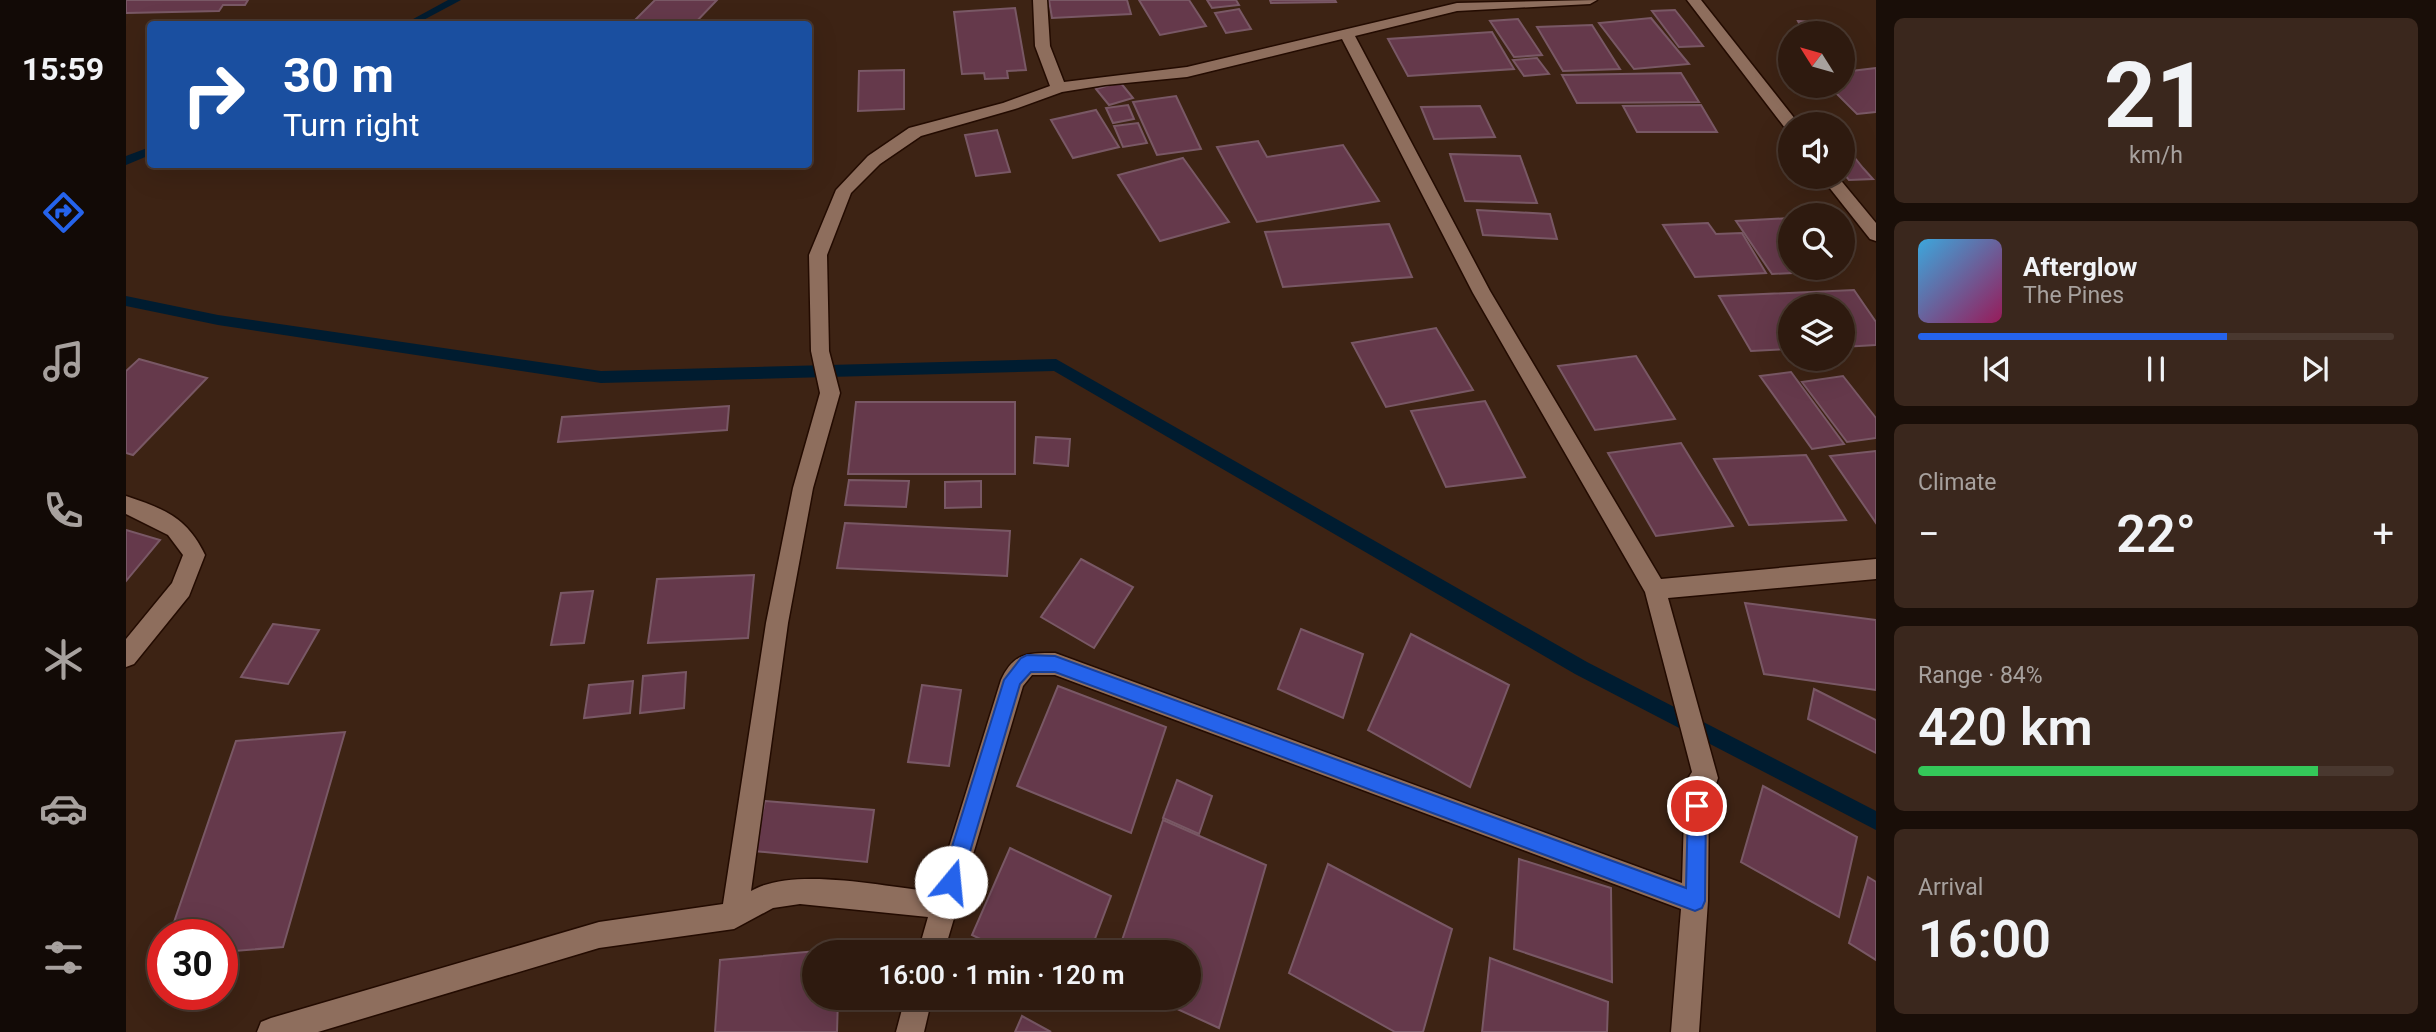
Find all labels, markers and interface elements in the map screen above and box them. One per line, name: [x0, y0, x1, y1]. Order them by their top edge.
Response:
north arrow: [1778, 21, 1855, 98]
map controls: [1778, 21, 1855, 371]
text: 21: [2104, 43, 2208, 149]
text: 30 m: [283, 47, 394, 104]
icon: right: [168, 49, 259, 140]
text: 15:59: [22, 50, 104, 88]
text: Turn right: [283, 106, 419, 144]
button: sound: [1778, 112, 1855, 189]
text: km/h: [2129, 142, 2183, 169]
icon: directions: [39, 188, 88, 237]
button: search: [1778, 203, 1855, 280]
text: Afterglow: [2023, 252, 2137, 282]
text: The Pines: [2023, 282, 2124, 309]
button: layers: [1778, 294, 1855, 371]
icon: music: [39, 337, 88, 386]
icon: previous: [1978, 350, 2016, 388]
icon: pause: [2137, 350, 2175, 388]
icon: next: [2296, 350, 2334, 388]
text: Climate: [1918, 469, 1997, 496]
icon: phone: [39, 486, 88, 535]
text: 22°: [2116, 504, 2196, 565]
text: −: [1918, 512, 1940, 556]
text: +: [2372, 512, 2394, 556]
icon: climate: [39, 635, 88, 684]
text: Range · 84%: [1918, 662, 2043, 689]
text: 420 km: [1918, 697, 2093, 758]
pin: [1667, 776, 1727, 836]
icon: car: [39, 784, 88, 833]
icon: arrive: [1678, 787, 1716, 825]
position arrow: [914, 845, 988, 919]
text: Arrival: [1918, 874, 1983, 901]
text: 16:00: [1918, 909, 2051, 970]
speed limit sign: 30: [147, 919, 238, 1010]
icon: filters: [39, 933, 88, 982]
text: 16:00 · 1 min · 120 m: [878, 960, 1125, 990]

